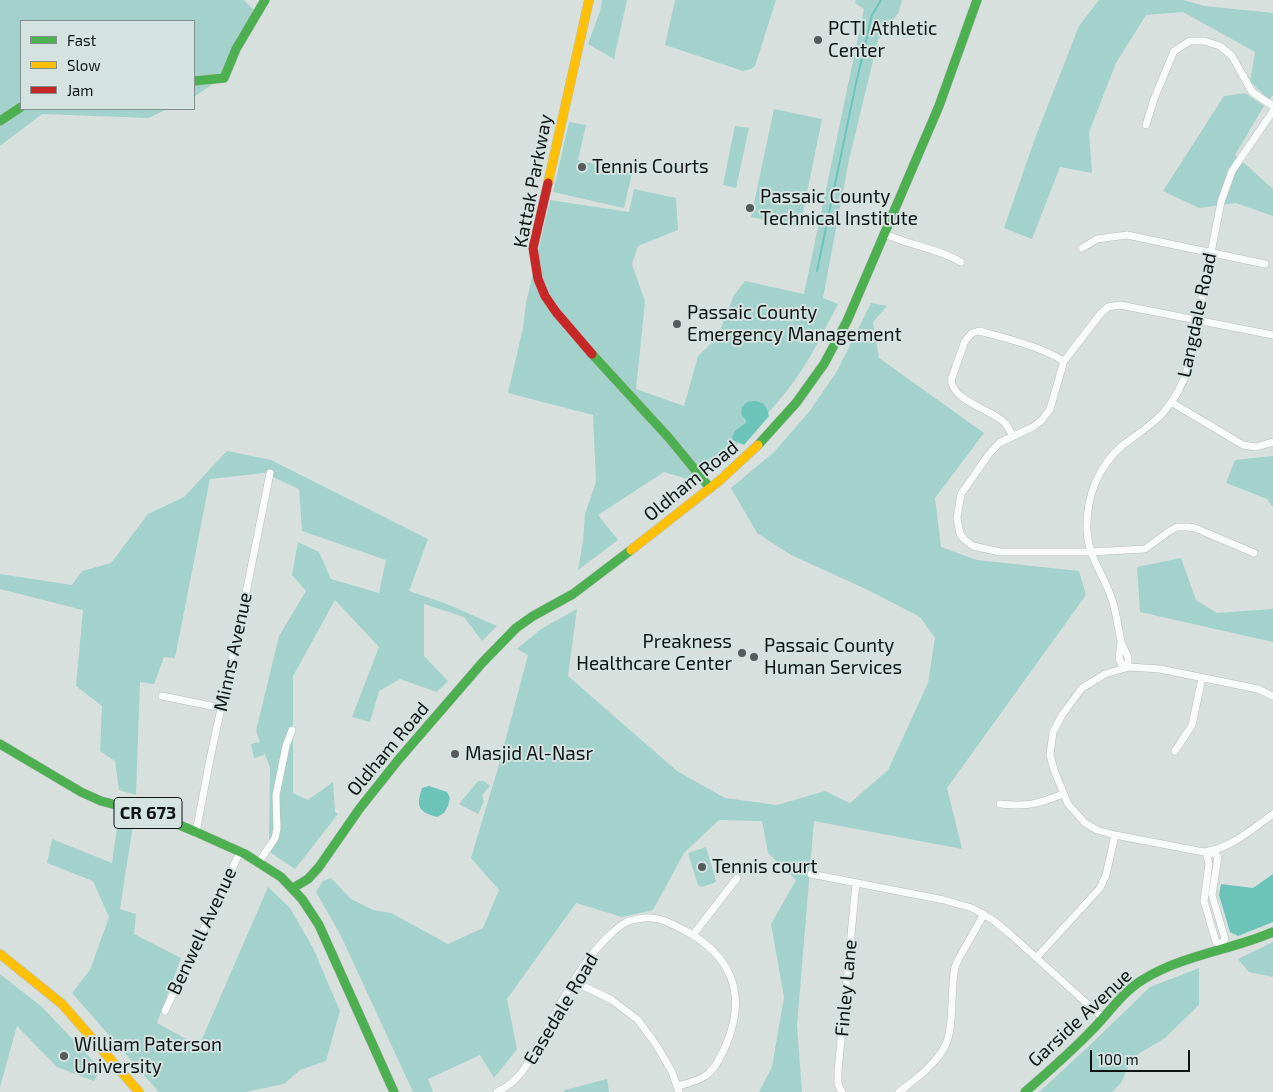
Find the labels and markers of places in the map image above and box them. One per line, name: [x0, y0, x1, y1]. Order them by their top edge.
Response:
place label: PCTI Athletic Center: [828, 18, 937, 62]
marker: PCTI Athletic Center: [812, 34, 824, 46]
place label: Tennis Courts: [592, 156, 709, 178]
marker: Tennis Courts: [576, 161, 588, 173]
place label: Passaic County Technical Institute: [760, 186, 918, 230]
marker: Passaic County Technical Institute: [744, 202, 756, 214]
place label: Passaic County Emergency Management: [687, 302, 902, 346]
marker: Passaic County Emergency Management: [671, 318, 683, 330]
place label: Preakness Healthcare Center: [576, 631, 732, 675]
place label: Passaic County Human Services: [764, 635, 902, 679]
marker: Preakness Healthcare Center: [736, 647, 748, 659]
marker: Passaic County Human Services: [748, 651, 760, 663]
place label: Masjid Al-Nasr: [465, 743, 593, 765]
marker: Masjid Al-Nasr: [449, 748, 461, 760]
place label: Tennis court: [712, 856, 817, 878]
marker: Tennis court: [696, 861, 708, 873]
place label: William Paterson University: [74, 1034, 222, 1078]
marker: William Paterson University: [58, 1050, 70, 1062]

